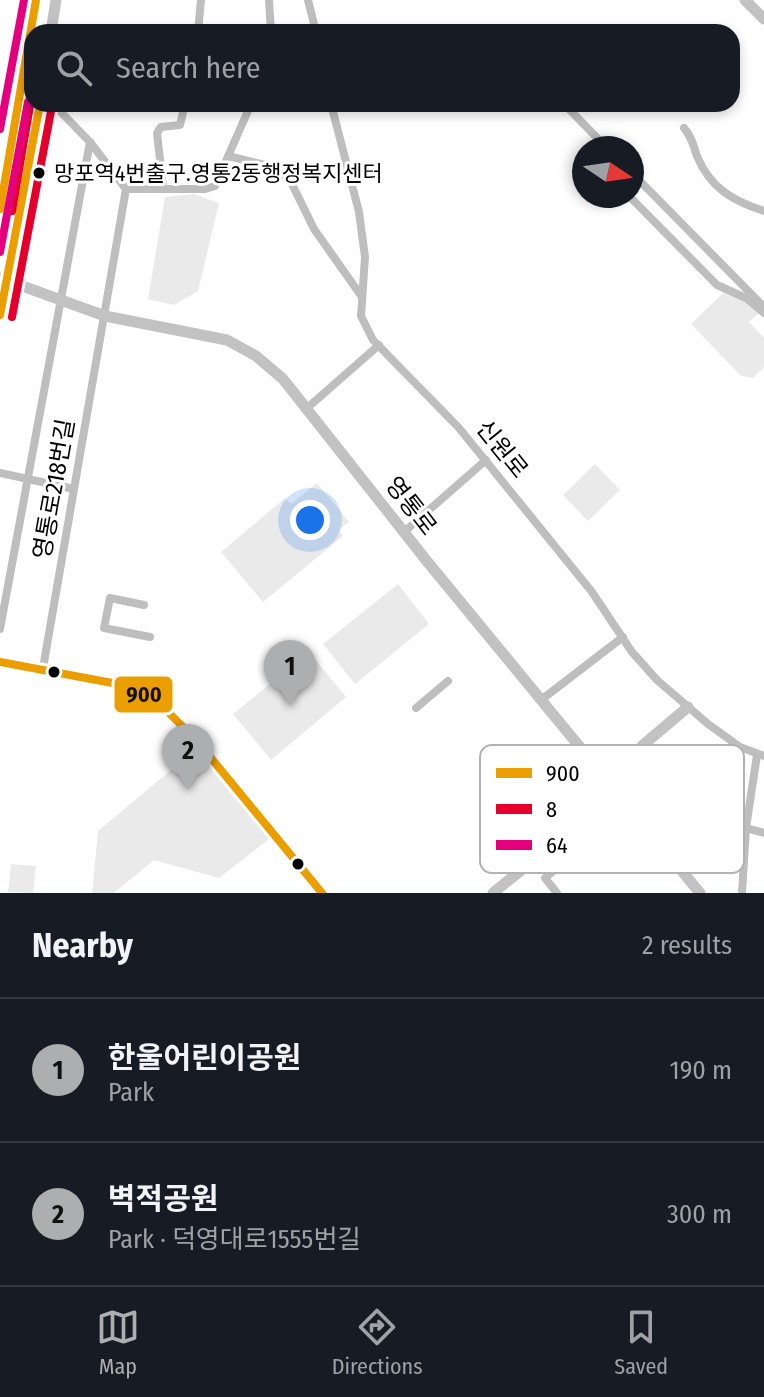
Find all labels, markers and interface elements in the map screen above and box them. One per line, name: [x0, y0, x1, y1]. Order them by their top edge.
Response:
search box: [24, 24, 740, 112]
icon: search: [52, 46, 96, 90]
text: Search here: [116, 50, 261, 86]
north arrow: [572, 136, 644, 208]
place label: 망포역4번출구.영통2동행정복지센터: [54, 160, 383, 187]
marker: 망포역4번출구.영통2동행정복지센터: [31, 165, 47, 181]
street label: 신원로: [470, 414, 534, 484]
street label: 영통로218번길: [28, 417, 80, 561]
street label: 영통로: [380, 471, 442, 541]
your location: [290, 500, 330, 540]
pin: 1: [264, 640, 316, 706]
unlabelled marker: [46, 664, 62, 680]
line badge: 900: [113, 675, 174, 714]
text: 900: [126, 681, 162, 708]
pin: 2: [162, 724, 214, 790]
legend: [480, 745, 744, 873]
text: 900: [546, 760, 580, 787]
text: 8: [546, 796, 557, 823]
text: 64: [546, 832, 568, 859]
unlabelled marker: [290, 856, 306, 872]
text: Nearby: [32, 925, 133, 966]
text: 2 results: [642, 930, 732, 961]
text: 한울어린이공원: [108, 1040, 301, 1076]
text: 1: [53, 1055, 64, 1086]
text: 190 m: [670, 1055, 732, 1086]
text: Park: [108, 1077, 154, 1108]
text: 벽적공원: [108, 1181, 218, 1217]
text: 2: [52, 1199, 64, 1230]
text: 300 m: [667, 1199, 732, 1230]
text: Park · 덕영대로1555번길: [108, 1224, 361, 1255]
tab: Map: [96, 1305, 140, 1380]
tab: Directions: [332, 1305, 423, 1380]
tab: Saved: [614, 1305, 668, 1380]

